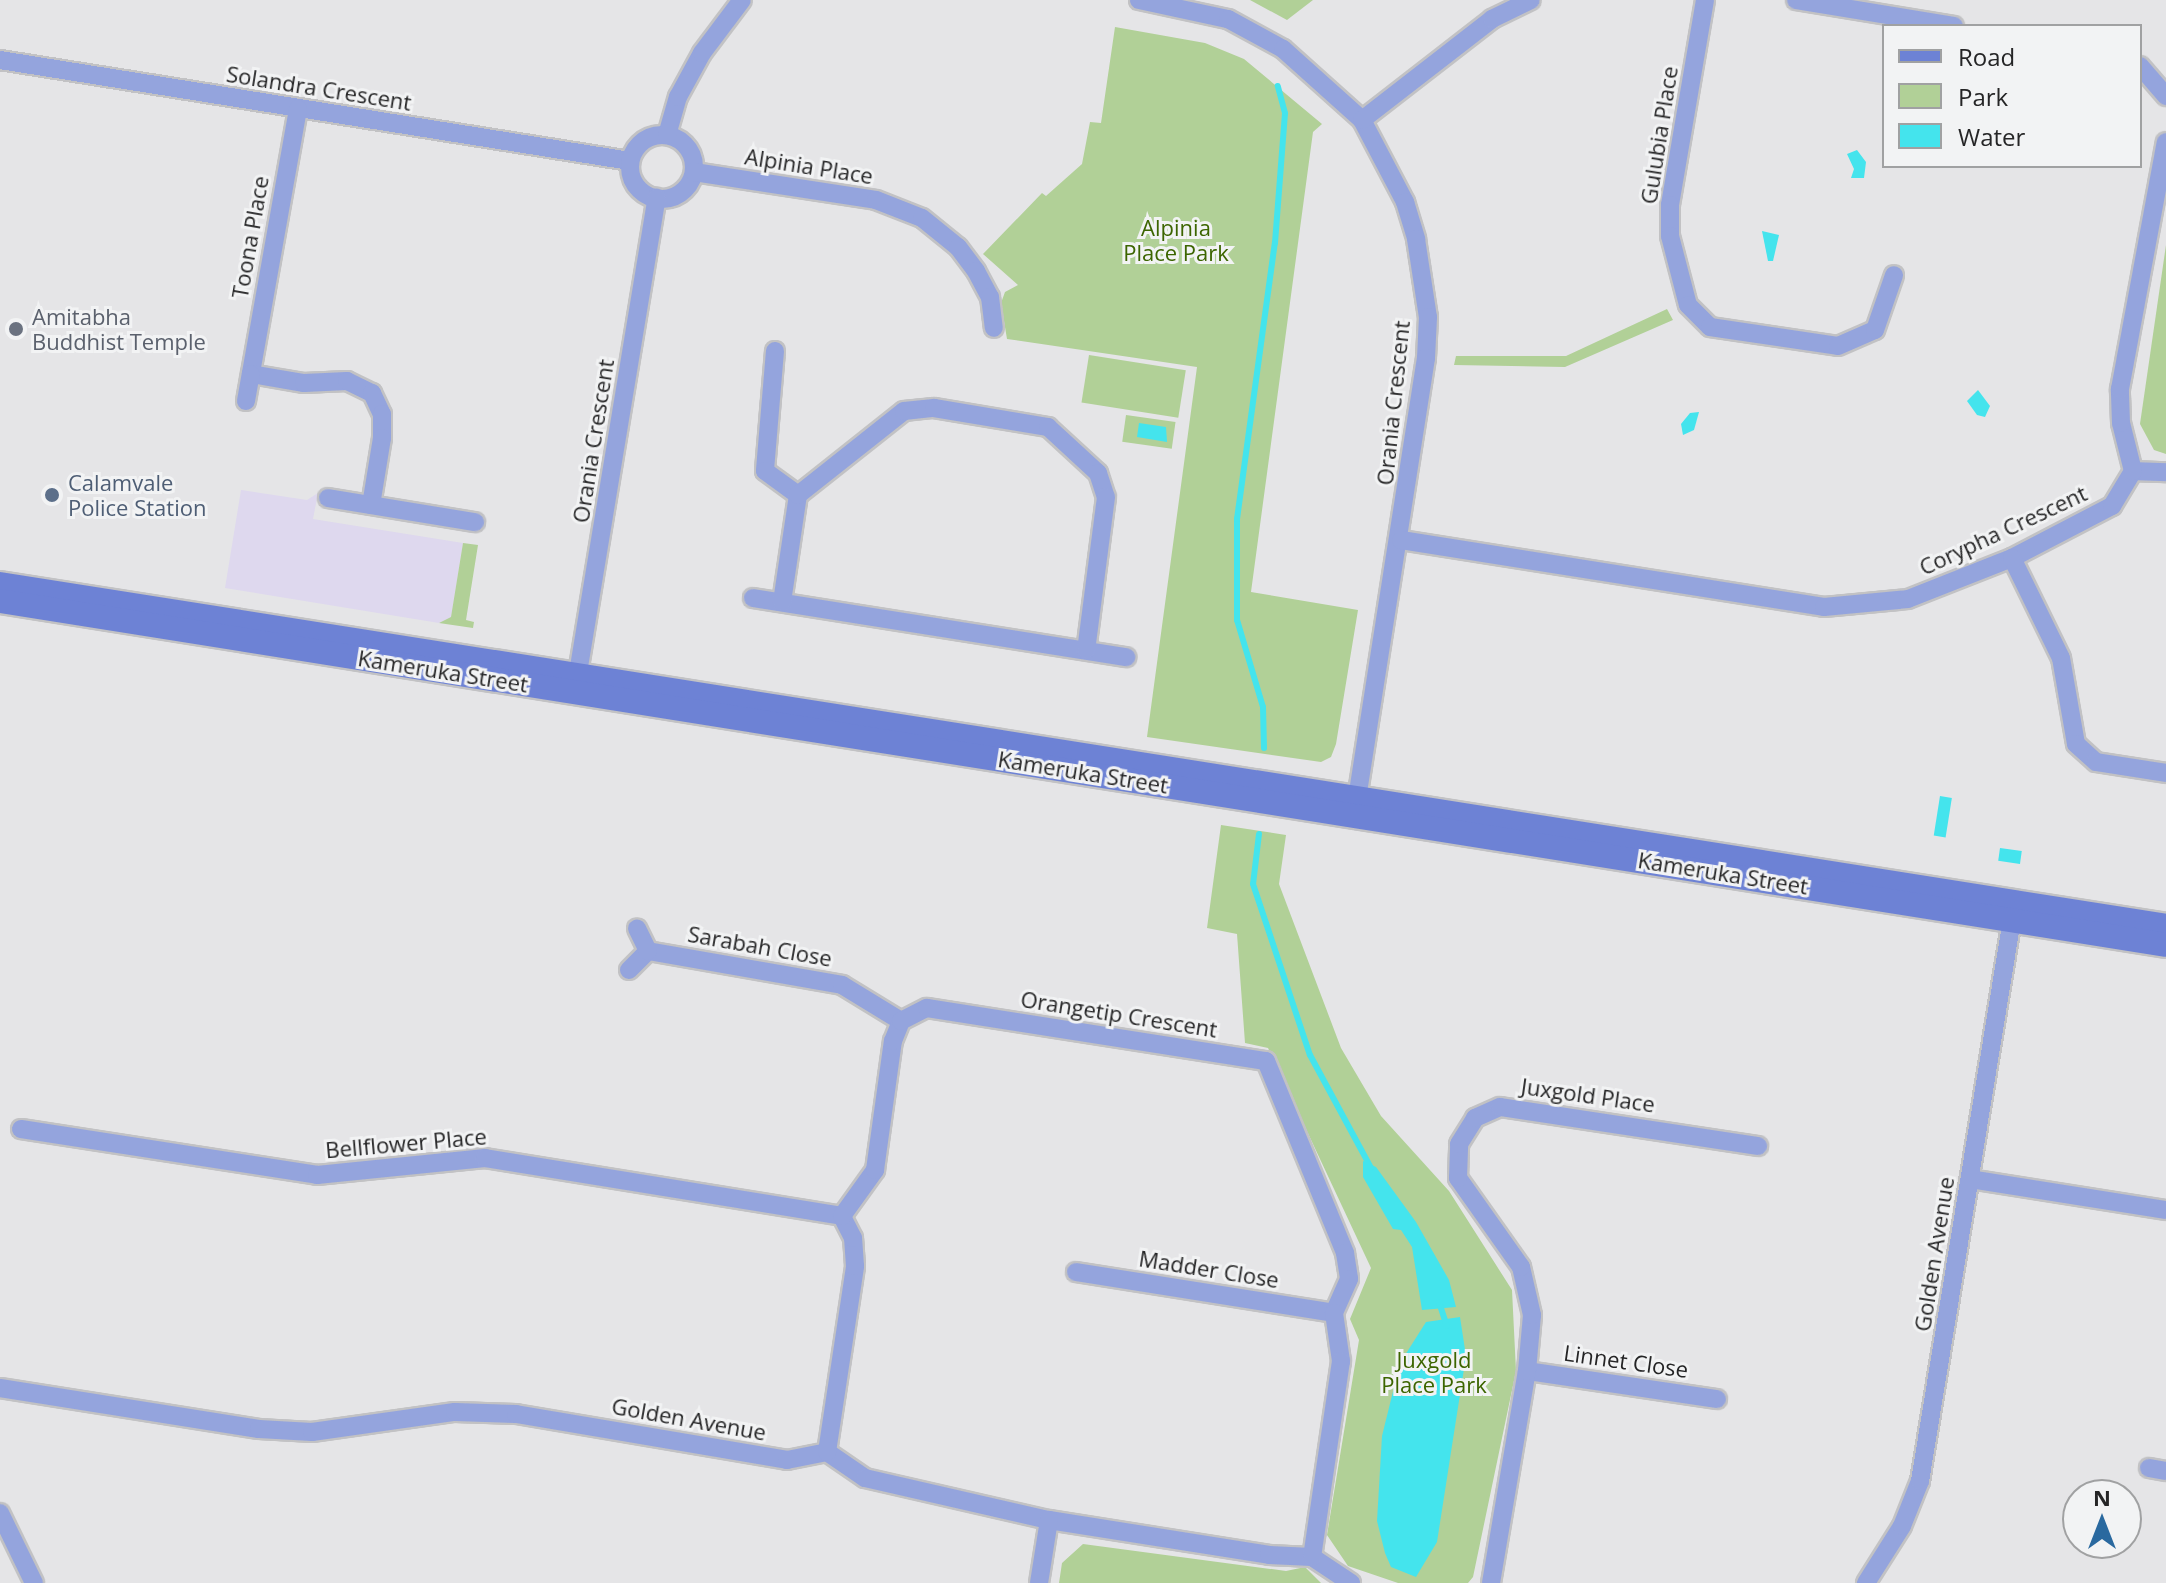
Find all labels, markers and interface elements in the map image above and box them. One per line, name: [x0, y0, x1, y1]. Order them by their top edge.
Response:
legend: [1882, 24, 2142, 168]
text: Road: [1958, 40, 2015, 73]
street label: Solandra Crescent: [225, 60, 413, 116]
street label: Gulubia Place: [1635, 64, 1683, 206]
text: Park: [1958, 80, 2008, 113]
text: Water: [1958, 120, 2025, 153]
street label: Alpinia Place: [743, 143, 875, 189]
street label: Toona Place: [226, 174, 274, 300]
park label: Alpinia Place Park: [1123, 214, 1229, 266]
place label: Amitabha Buddhist Temple: [32, 303, 206, 354]
street label: Orania Crescent: [1371, 319, 1415, 487]
marker: Amitabha Buddhist Temple: [7, 320, 25, 338]
street label: Orania Crescent: [567, 357, 619, 525]
place label: Calamvale Police Station: [68, 469, 206, 520]
street label: Corypha Crescent: [1915, 480, 2091, 580]
marker: Calamvale Police Station: [43, 486, 61, 504]
street label: Kameruka Street: [356, 645, 530, 697]
street label: Kameruka Street: [996, 746, 1170, 798]
street label: Kameruka Street: [1636, 847, 1810, 899]
street label: Sarabah Close: [686, 920, 834, 972]
street label: Orangetip Crescent: [1019, 985, 1219, 1043]
street label: Juxgold Place: [1519, 1073, 1657, 1117]
street label: Bellflower Place: [324, 1123, 488, 1163]
street label: Golden Avenue: [1909, 1175, 1959, 1333]
street label: Madder Close: [1137, 1245, 1281, 1293]
street label: Linnet Close: [1562, 1339, 1690, 1383]
park label: Juxgold Place Park: [1381, 1346, 1487, 1398]
street label: Golden Avenue: [610, 1392, 768, 1446]
north arrow: [2062, 1479, 2142, 1559]
text: N: [2093, 1482, 2111, 1512]

